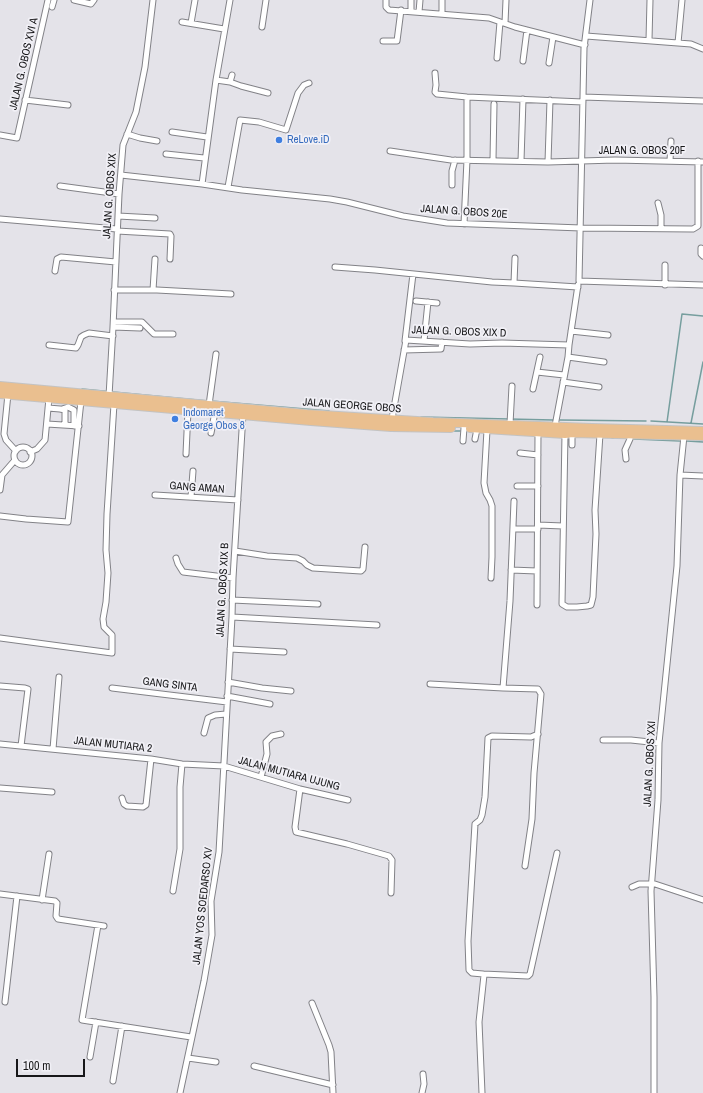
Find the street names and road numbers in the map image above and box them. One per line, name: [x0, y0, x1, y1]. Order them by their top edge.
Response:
street label: JALAN G. OBOS XVI A: [7, 17, 41, 111]
street label: JALAN G. OBOS 20F: [599, 144, 685, 158]
street label: JALAN G. OBOS XIX: [100, 153, 120, 239]
street label: JALAN G. OBOS 20E: [420, 202, 508, 222]
street label: JALAN G. OBOS XIX D: [411, 324, 507, 340]
street label: JALAN GEORGE OBOS: [302, 396, 402, 416]
street label: GANG AMAN: [169, 479, 225, 497]
street label: JALAN G. OBOS XIX B: [214, 543, 232, 637]
street label: GANG SINTA: [142, 675, 198, 695]
street label: JALAN G. OBOS XXI: [641, 721, 659, 807]
street label: JALAN MUTIARA 2: [73, 734, 153, 756]
street label: JALAN MUTIARA UJUNG: [237, 754, 341, 794]
street label: JALAN YOS SOEDARSO XV: [190, 847, 216, 965]

